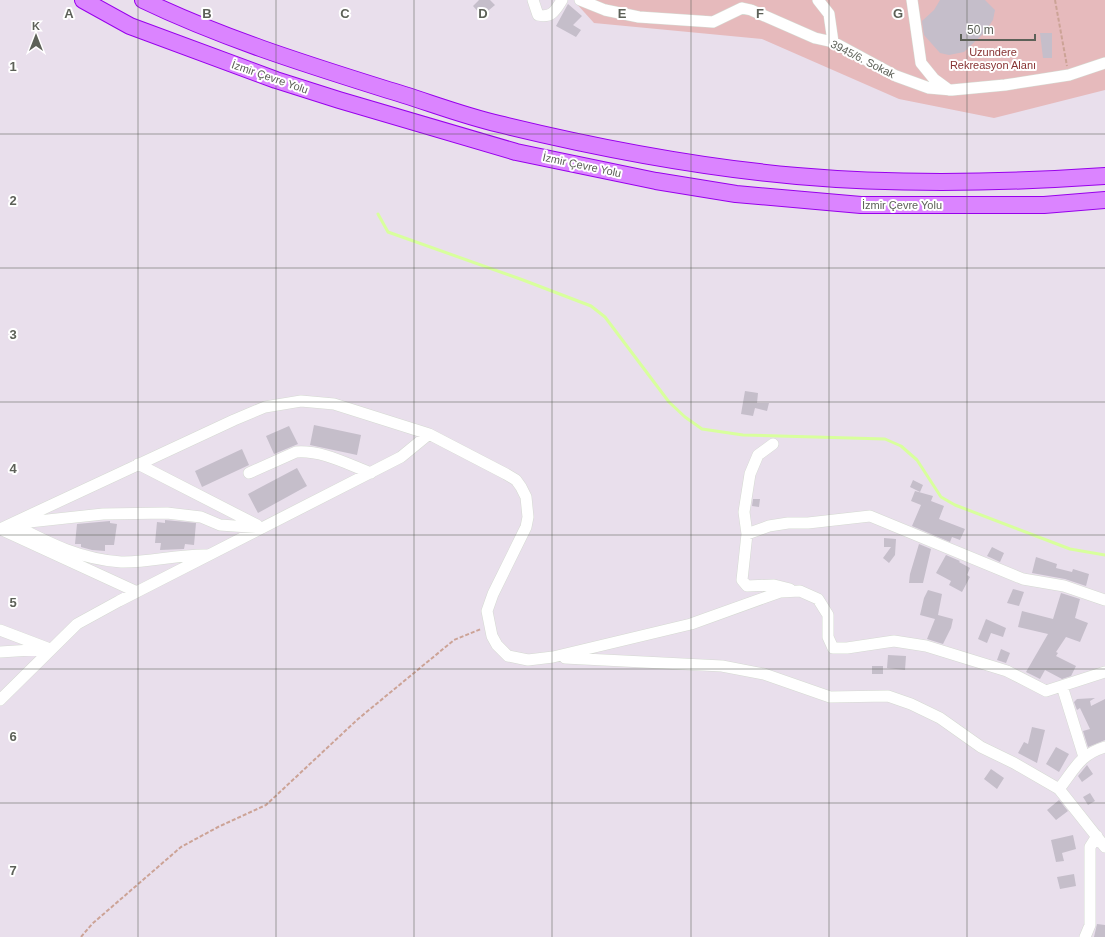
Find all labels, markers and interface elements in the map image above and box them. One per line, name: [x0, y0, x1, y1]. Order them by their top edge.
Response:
text: A: [64, 6, 74, 21]
text: B: [202, 6, 212, 21]
text: C: [340, 6, 350, 21]
text: D: [478, 6, 488, 21]
text: E: [618, 6, 627, 21]
text: F: [756, 6, 764, 21]
text: G: [893, 6, 903, 21]
north arrow: [16, 16, 56, 56]
scale bar: [961, 16, 1035, 42]
text: K: [32, 20, 40, 32]
text: 50 m: [967, 23, 994, 37]
street label: 3945/6. Sokak: [829, 38, 897, 81]
park label: Uzundere Rekreasyon Alanı: [950, 46, 1036, 71]
street label: İzmir Çevre Yolu: [230, 58, 310, 96]
text: 1: [9, 59, 17, 74]
street label: İzmir Çevre Yolu: [542, 151, 622, 179]
text: 2: [9, 193, 17, 208]
street label: İzmir Çevre Yolu: [862, 199, 942, 211]
text: 3: [9, 327, 17, 342]
text: 4: [9, 461, 17, 476]
text: 5: [9, 595, 17, 610]
text: 6: [9, 729, 17, 744]
text: 7: [9, 863, 17, 878]

